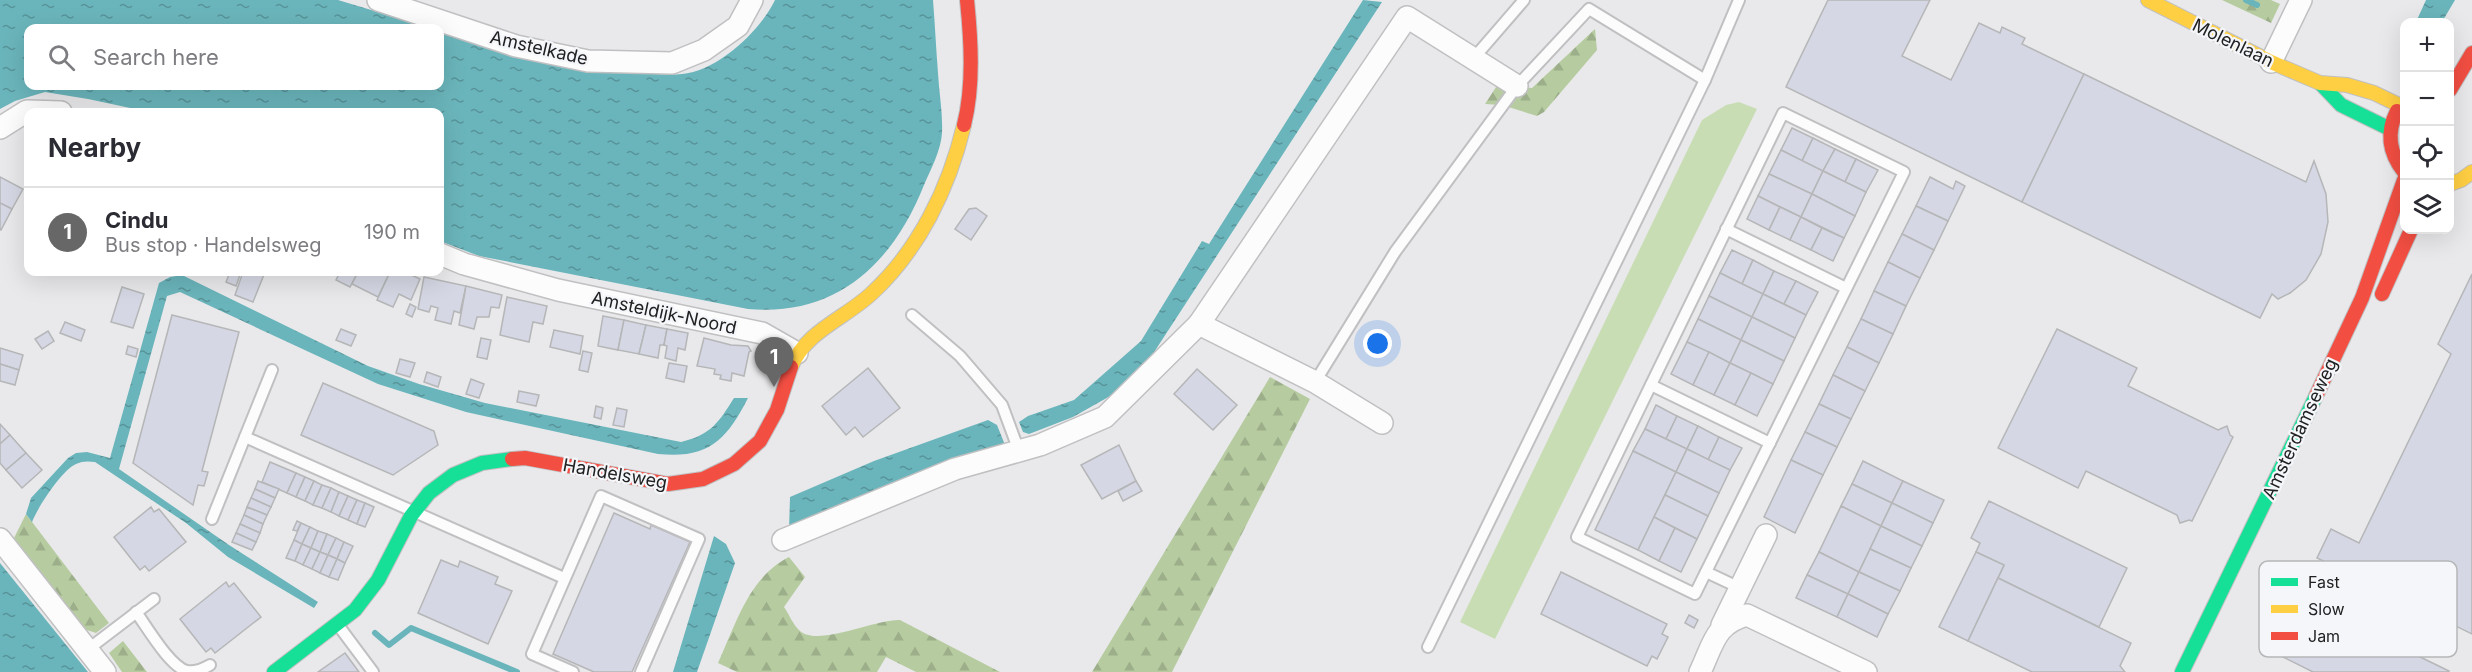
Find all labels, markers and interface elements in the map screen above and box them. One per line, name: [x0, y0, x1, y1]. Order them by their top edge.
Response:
street label: Molenlaan: [2189, 14, 2277, 71]
map controls: [2400, 18, 2454, 234]
button: +: [2400, 18, 2454, 72]
search box: [24, 24, 444, 90]
street label: Amstelkade: [488, 26, 590, 69]
icon: search: [45, 41, 78, 74]
text: Search here: [93, 44, 219, 70]
button: −: [2400, 72, 2454, 126]
button: locate: [2400, 126, 2454, 180]
text: Nearby: [48, 132, 141, 163]
button: layers: [2400, 180, 2454, 234]
text: Cindu: [105, 207, 169, 233]
text: 1: [63, 220, 72, 244]
text: 190 m: [364, 220, 420, 244]
text: Bus stop · Handelsweg: [105, 233, 321, 257]
street label: Amsteldijk-Noord: [590, 287, 739, 338]
your location: [1363, 329, 1392, 358]
pin: 1: [754, 338, 794, 387]
street label: Amsterdamseweg: [2258, 355, 2341, 503]
street label: Handelsweg: [561, 454, 669, 493]
legend: [2259, 561, 2457, 657]
text: Fast: [2308, 572, 2340, 592]
text: Slow: [2308, 599, 2345, 619]
text: Jam: [2308, 626, 2340, 646]

